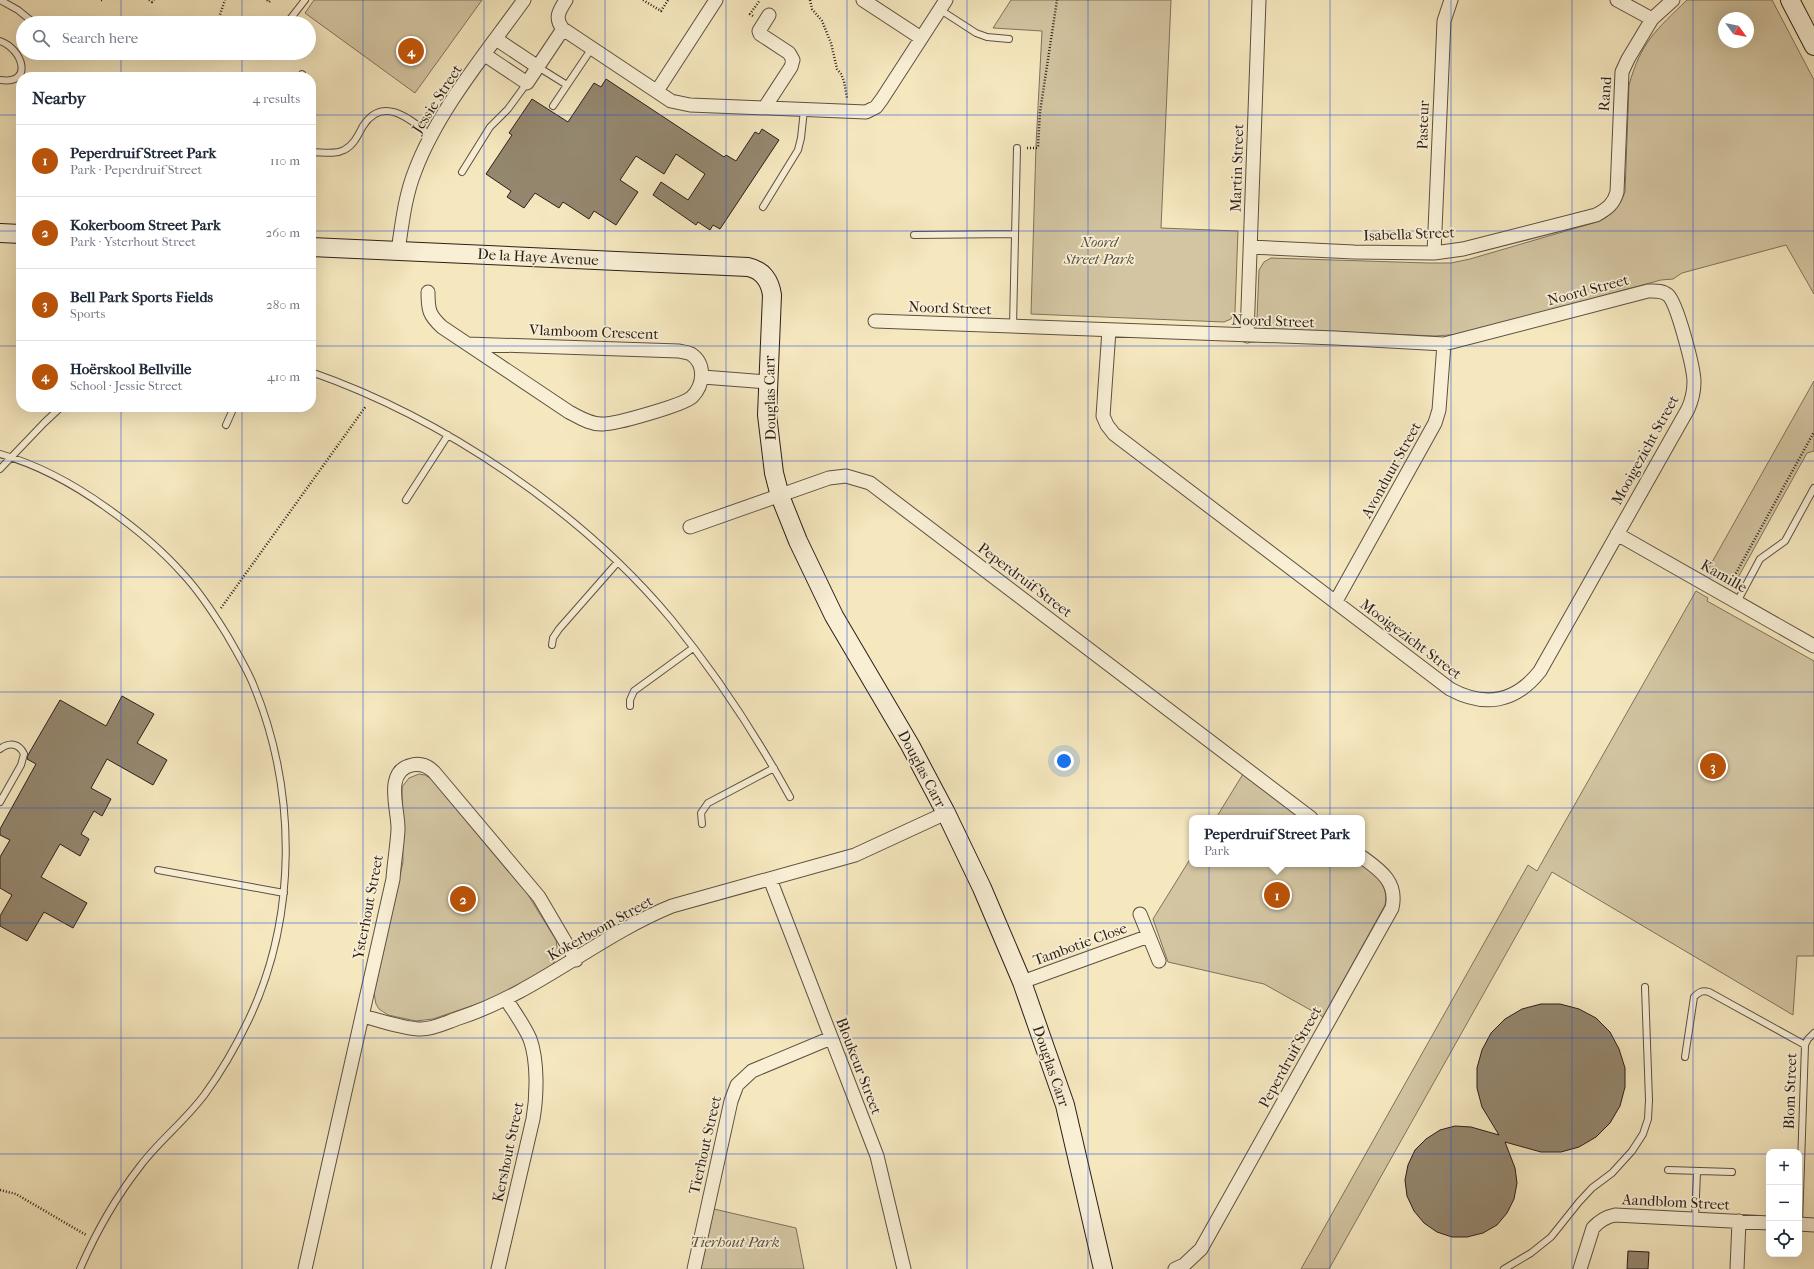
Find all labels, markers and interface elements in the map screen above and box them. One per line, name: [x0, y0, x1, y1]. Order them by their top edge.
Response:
north arrow: [1718, 12, 1754, 48]
search box: [16, 16, 316, 60]
icon: search: [30, 27, 52, 49]
text: Search here: [62, 29, 138, 47]
pin: 4: [398, 36, 424, 66]
street label: Jessie Street: [408, 61, 466, 138]
street label: Rand: [1595, 75, 1615, 112]
text: Nearby: [32, 88, 86, 108]
text: 4 results: [253, 91, 300, 106]
street label: Pasteur: [1413, 100, 1433, 150]
street label: Martin Street: [1226, 123, 1248, 212]
text: Peperdruif Street Park: [70, 144, 216, 162]
text: 1: [43, 153, 47, 168]
text: 110 m: [270, 153, 300, 168]
text: Park · Peperdruif Street: [70, 162, 202, 177]
text: Kokerboom Street Park: [70, 216, 221, 234]
street label: Isabella Street: [1363, 223, 1456, 245]
text: 2: [42, 225, 48, 240]
text: 260 m: [266, 225, 300, 240]
park label: Noord Street Park: [1063, 233, 1134, 268]
text: Park · Ysterhout Street: [70, 234, 196, 249]
street label: De la Haye Avenue: [477, 245, 600, 269]
street label: Noord Street: [1545, 270, 1631, 309]
text: Bell Park Sports Fields: [70, 288, 213, 306]
text: 3: [42, 297, 48, 312]
text: 280 m: [266, 297, 300, 312]
street label: Noord Street: [908, 298, 993, 318]
text: Sports: [70, 306, 105, 321]
street label: Noord Street: [1231, 311, 1316, 331]
street label: Vlamboom Crescent: [528, 321, 660, 343]
street label: Douglas Carr: [760, 355, 780, 441]
text: Hoërskool Bellville: [70, 360, 191, 378]
text: 4: [41, 369, 49, 384]
text: 410 m: [267, 369, 300, 384]
text: School · Jessie Street: [70, 378, 182, 393]
street label: Mooigezicht Street: [1607, 392, 1683, 508]
street label: Avonduur Street: [1357, 418, 1425, 522]
street label: Peperdruif Street: [974, 539, 1076, 622]
street label: Kamille: [1698, 556, 1751, 597]
street label: Mooigezicht Street: [1357, 595, 1466, 683]
street label: Douglas Carr: [894, 727, 950, 811]
your location: [1054, 751, 1074, 771]
pin: 3: [1700, 751, 1726, 781]
popup: [1189, 815, 1365, 867]
text: Peperdruif Street Park: [1204, 825, 1350, 843]
text: Park: [1204, 843, 1230, 858]
street label: Ysterhout Street: [349, 853, 387, 962]
pin: 1: [1264, 880, 1290, 910]
pin: 2: [450, 884, 476, 914]
street label: Kokerboom Street: [544, 891, 656, 964]
street label: Tambotie Close: [1031, 918, 1130, 969]
street label: Peperdruif Street: [1255, 1003, 1326, 1111]
street label: Bloukeur Street: [832, 1015, 886, 1118]
street label: Douglas Carr: [1029, 1023, 1074, 1110]
street label: Blom Street: [1780, 1052, 1800, 1130]
street label: Tierhout Street: [685, 1094, 725, 1196]
street label: Kershout Street: [489, 1099, 528, 1204]
map controls: [1766, 1149, 1802, 1257]
button: +: [1766, 1149, 1802, 1185]
button: −: [1766, 1185, 1802, 1221]
street label: Aandblom Street: [1621, 1190, 1731, 1214]
button: locate: [1766, 1221, 1802, 1257]
park label: Tierhout Park: [690, 1233, 780, 1251]

